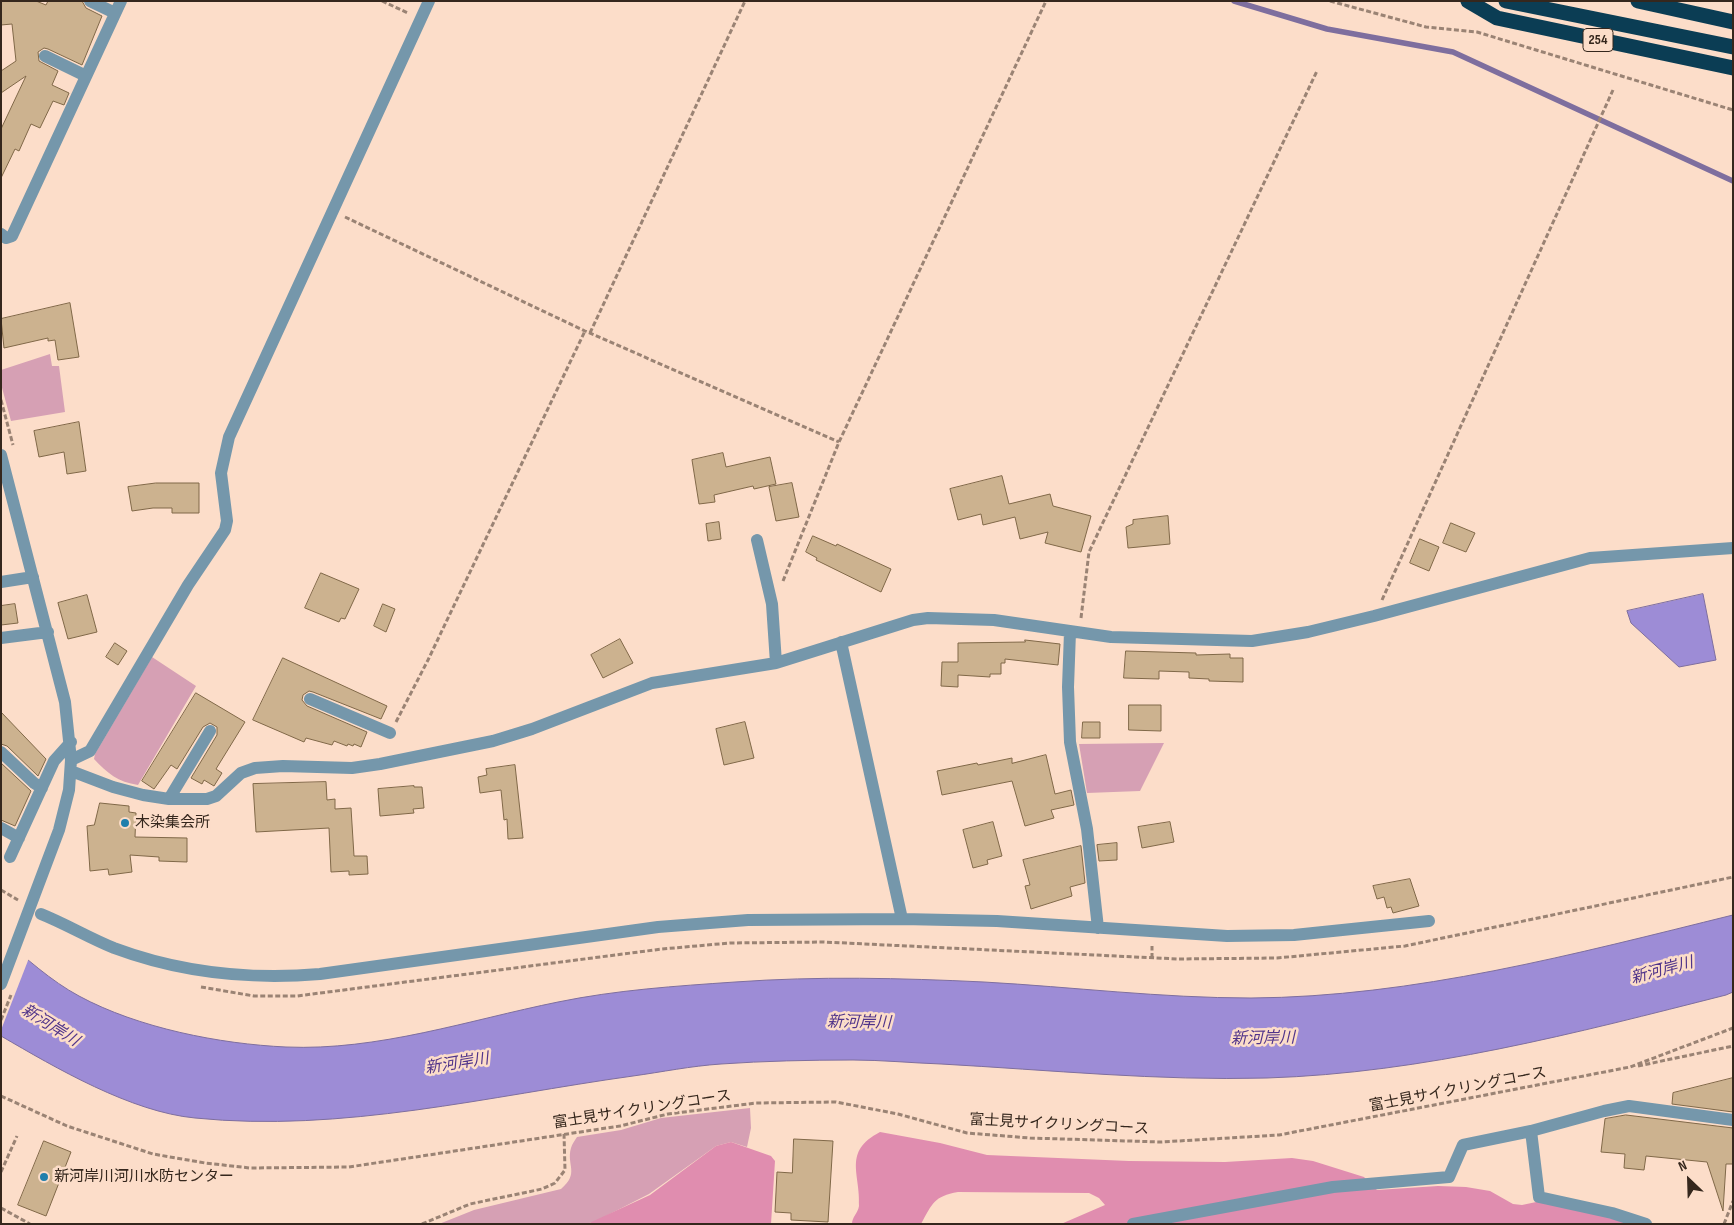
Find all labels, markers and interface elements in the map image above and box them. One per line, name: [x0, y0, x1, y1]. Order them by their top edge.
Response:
road number: 254: [1583, 28, 1613, 52]
place label: 木染集会所: [135, 814, 210, 832]
marker: 木染集会所: [119, 817, 131, 829]
water label: 新河岸川: [1629, 953, 1695, 989]
water label: 新河岸川: [18, 1001, 82, 1051]
water label: 新河岸川: [827, 1013, 891, 1033]
water label: 新河岸川: [1231, 1029, 1295, 1049]
water label: 新河岸川: [424, 1050, 490, 1078]
street label: 富士見サイクリングコース: [1368, 1064, 1548, 1116]
street label: 富士見サイクリングコース: [552, 1087, 732, 1133]
street label: 富士見サイクリングコース: [969, 1111, 1149, 1139]
north arrow: [1664, 1155, 1714, 1205]
text: N: [1676, 1157, 1690, 1175]
place label: 新河岸川河川水防センター: [54, 1168, 234, 1186]
marker: 新河岸川河川水防センター: [38, 1171, 50, 1183]

